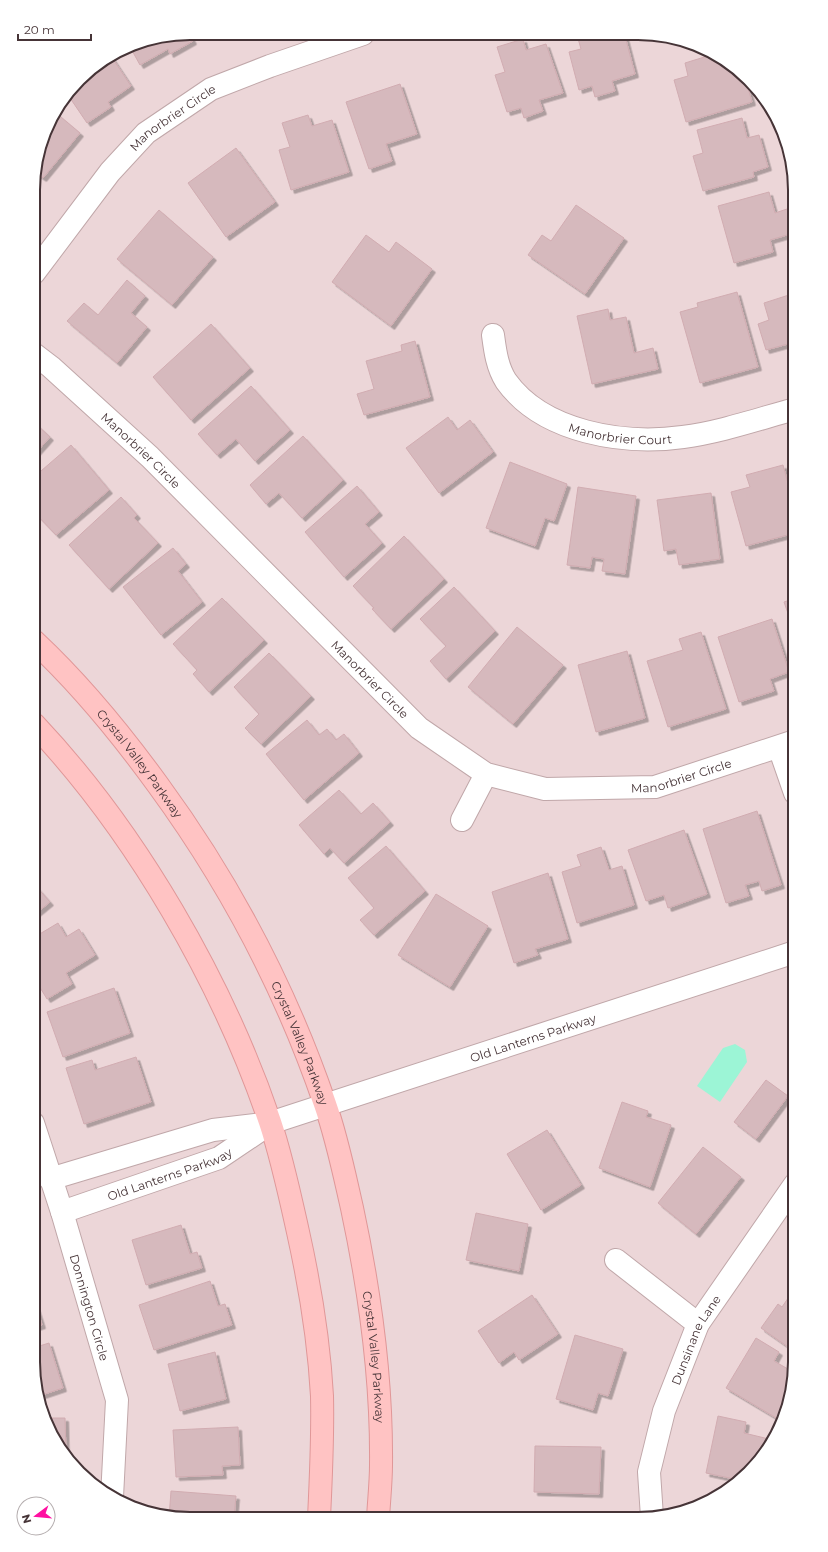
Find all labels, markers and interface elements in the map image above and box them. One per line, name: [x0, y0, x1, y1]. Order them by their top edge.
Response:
scale bar: [18, 16, 91, 42]
text: 20 m: [24, 22, 55, 37]
street label: Manorbrier Circle: [126, 81, 217, 154]
street label: Manorbrier Circle: [98, 409, 184, 491]
street label: Manorbrier Court: [567, 419, 673, 447]
street label: Manorbrier Circle: [328, 637, 412, 721]
street label: Crystal Valley Parkway: [94, 706, 186, 821]
street label: Manorbrier Circle: [631, 755, 733, 795]
street label: Crystal Valley Parkway: [268, 979, 332, 1107]
street label: Old Lanterns Parkway: [468, 1010, 598, 1065]
street label: Old Lanterns Parkway: [105, 1144, 235, 1203]
street label: Donnington Circle: [67, 1252, 113, 1362]
street label: Crystal Valley Parkway: [360, 1290, 388, 1424]
street label: Dunsinane Lane: [668, 1292, 723, 1387]
north arrow: [16, 1496, 56, 1536]
text: N: [18, 1513, 34, 1525]

